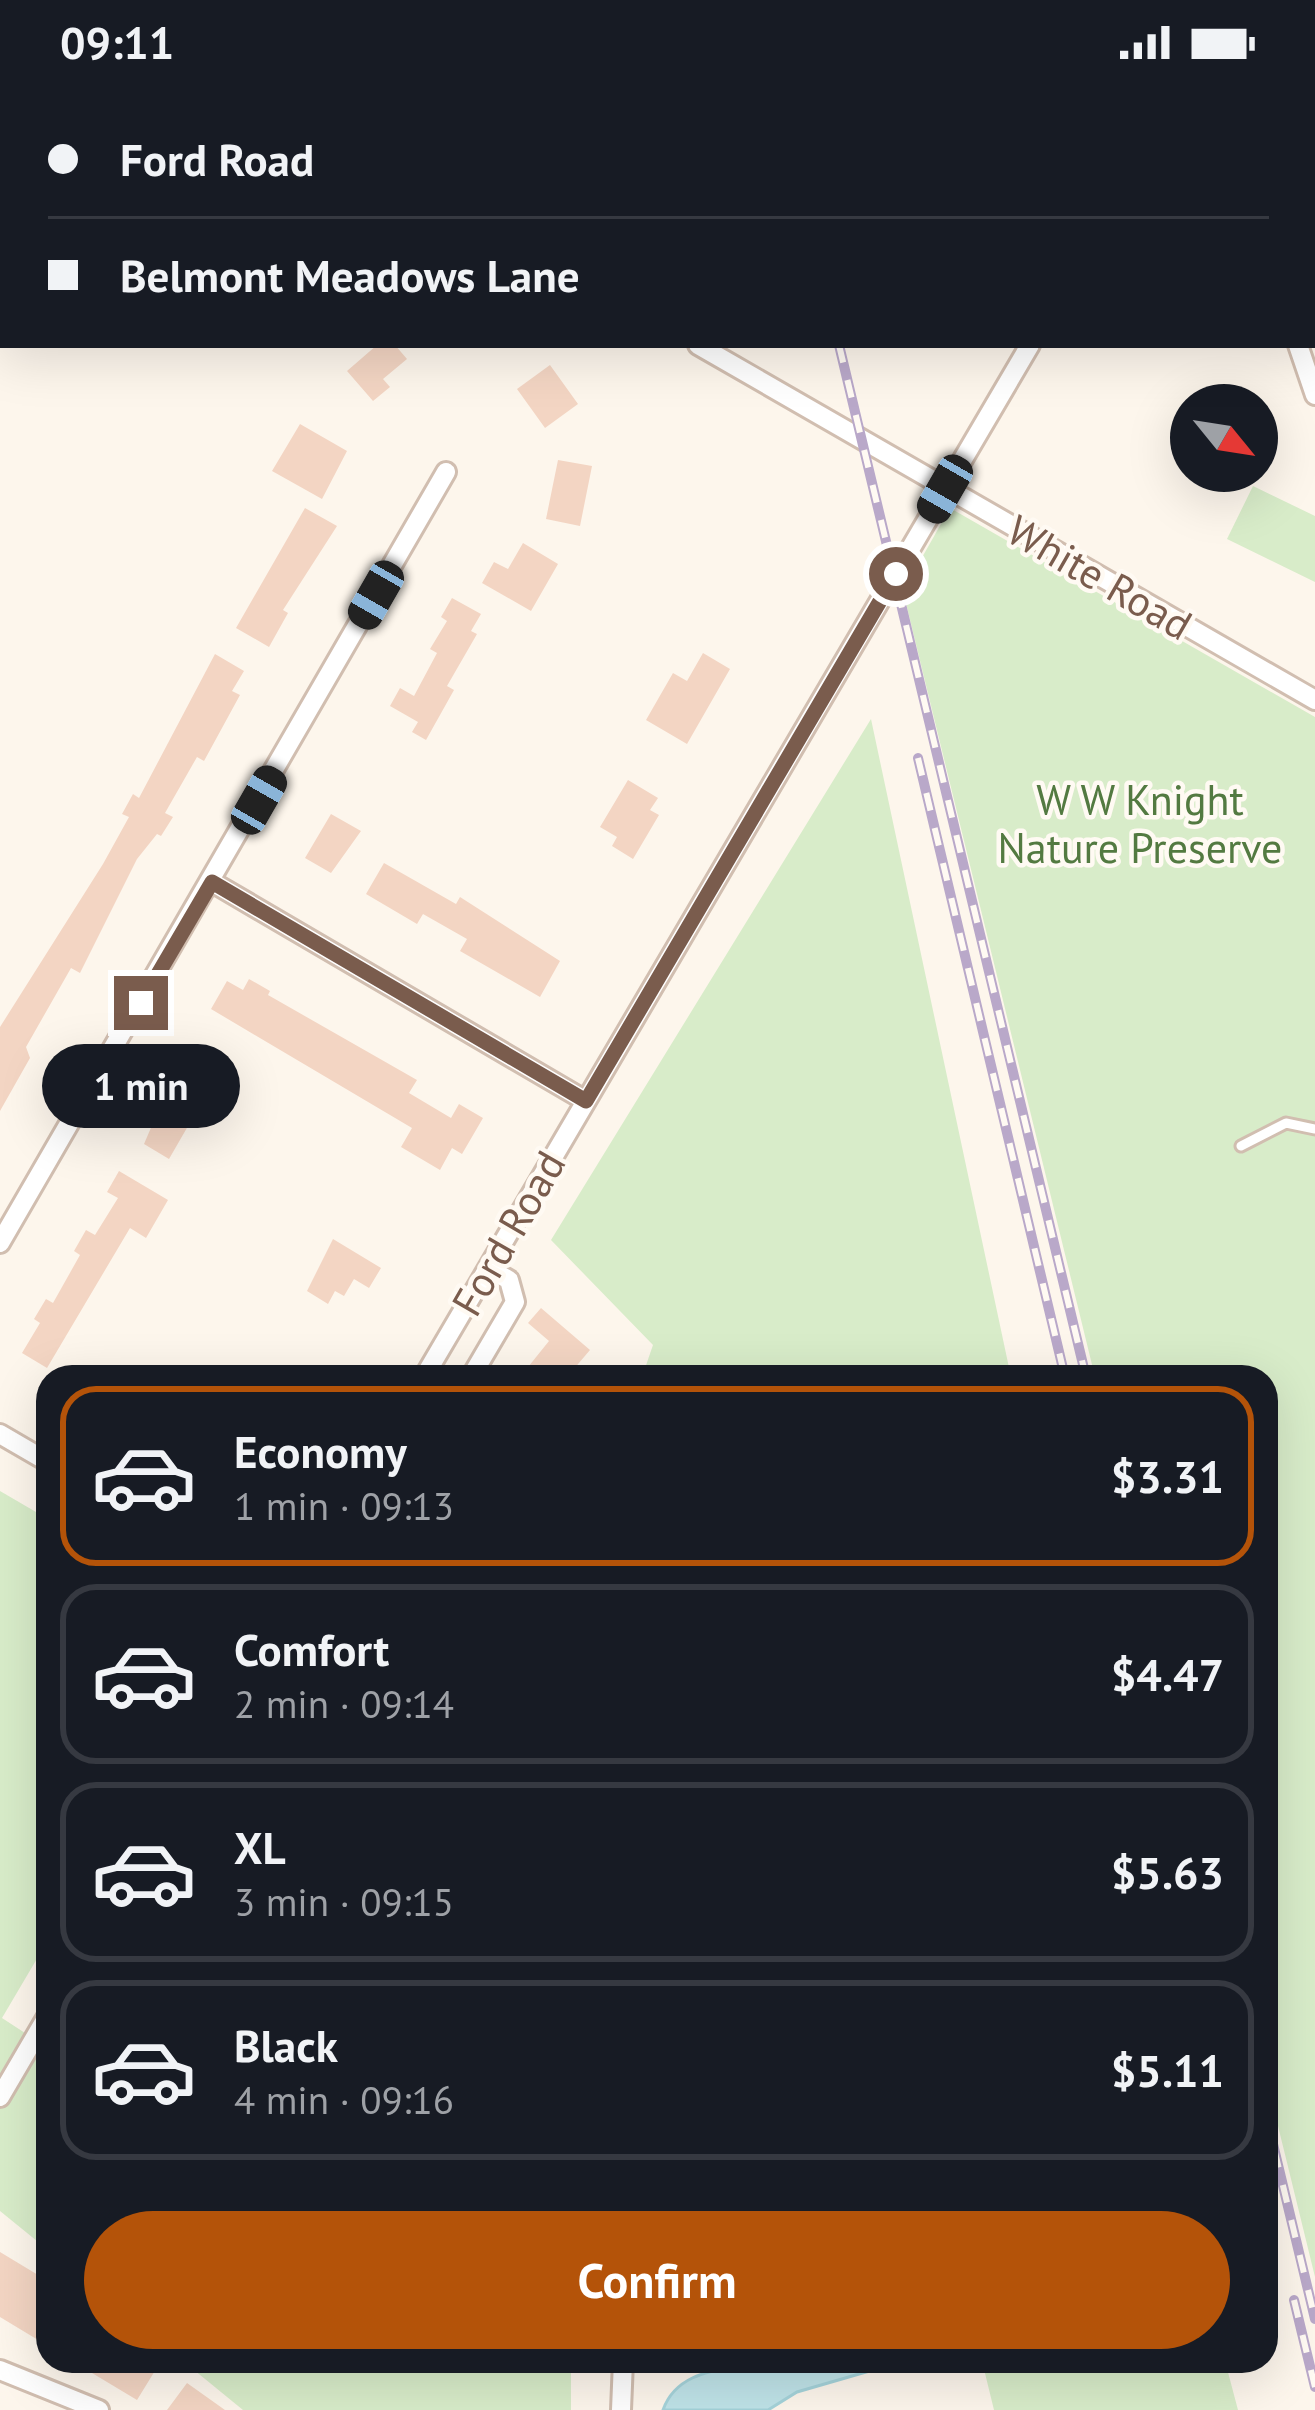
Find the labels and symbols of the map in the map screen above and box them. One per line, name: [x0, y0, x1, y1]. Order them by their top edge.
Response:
north arrow: [1170, 384, 1278, 492]
car: [911, 449, 979, 529]
street label: White Road: [998, 502, 1202, 652]
route start: [869, 547, 923, 601]
car: [342, 555, 410, 635]
car: [225, 760, 293, 840]
park label: W W Knight Nature Preserve: [998, 772, 1282, 875]
route end: [114, 976, 168, 1030]
callout: 1 min: [42, 1045, 240, 1129]
street label: Ford Road: [439, 1141, 577, 1325]

